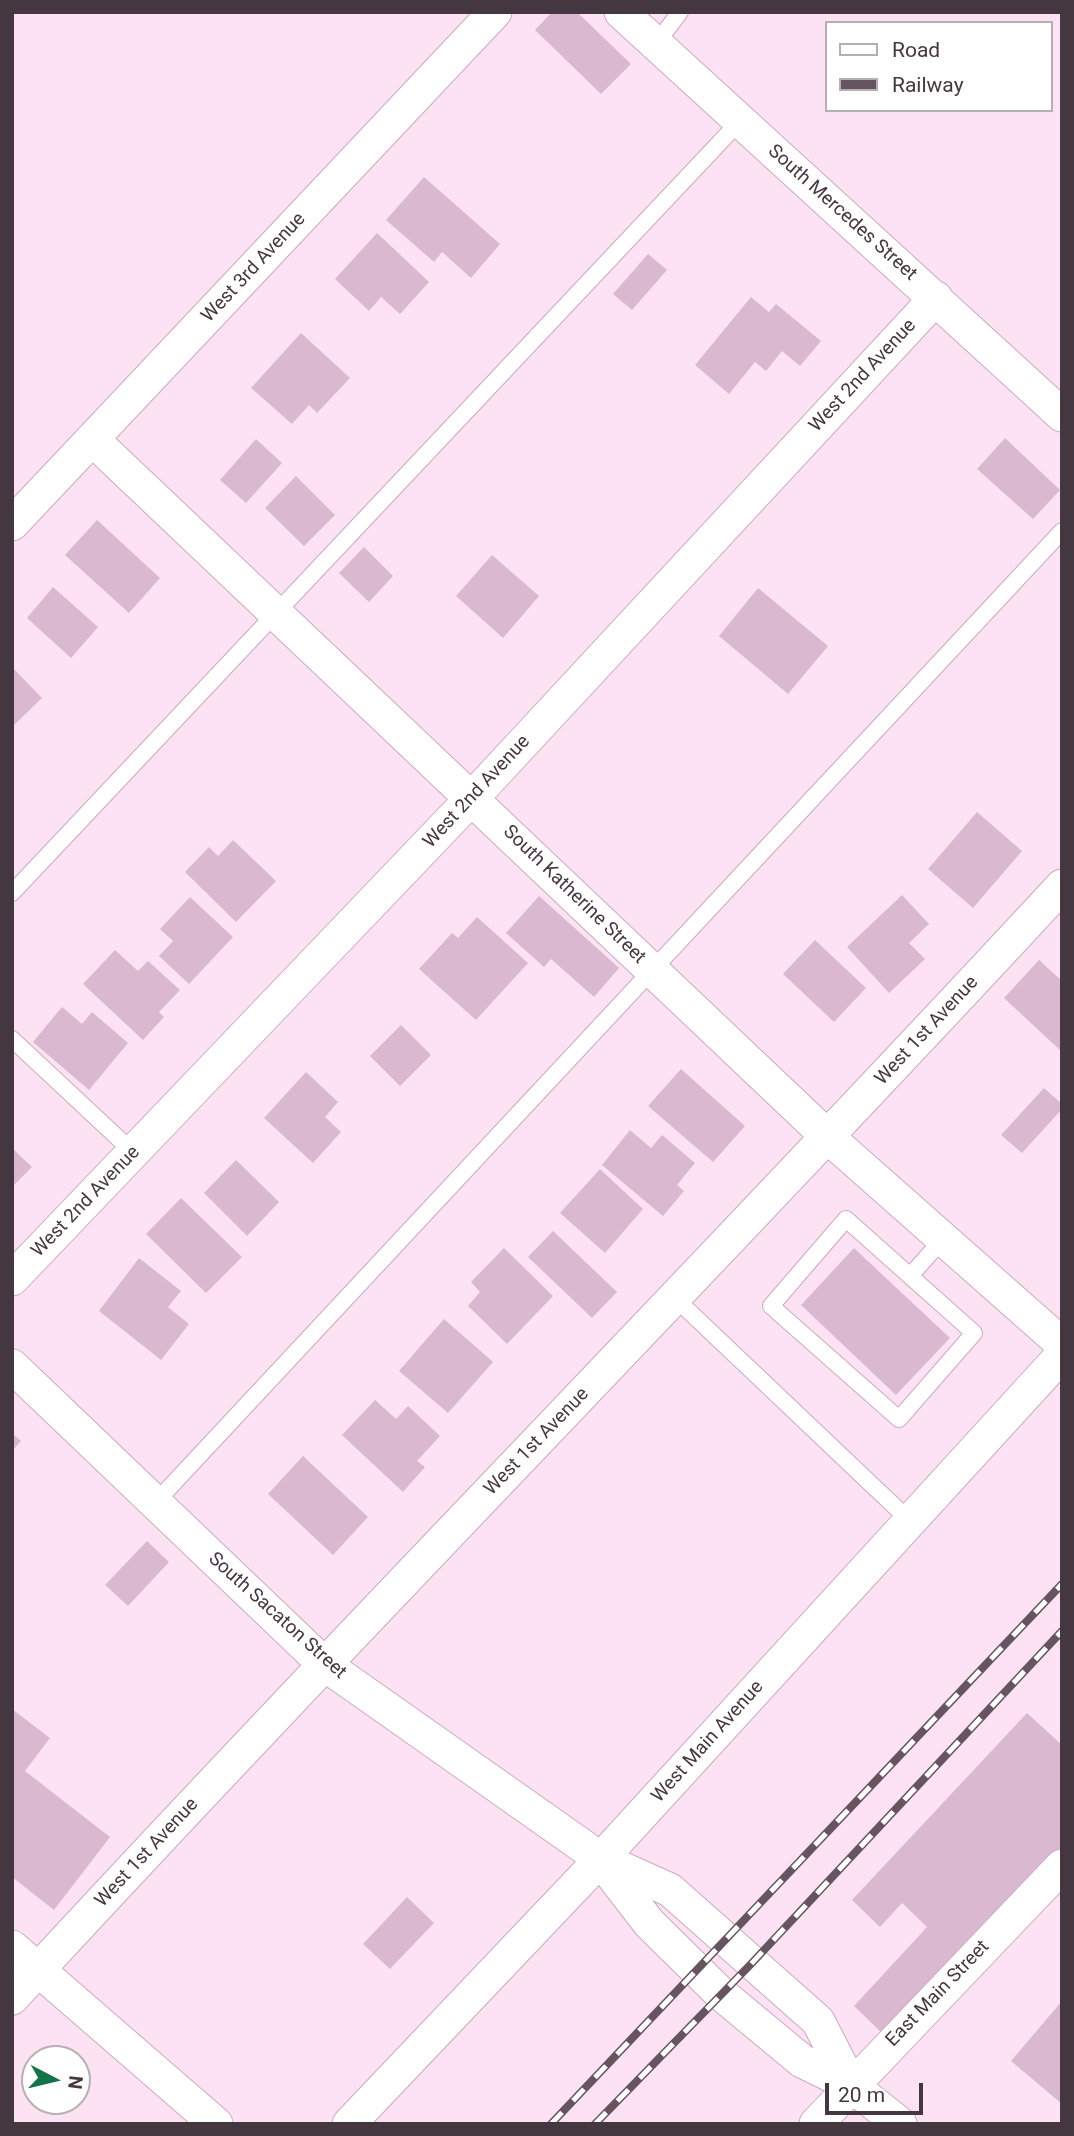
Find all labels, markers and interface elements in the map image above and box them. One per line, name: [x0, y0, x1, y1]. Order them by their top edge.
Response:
legend: [825, 21, 1053, 112]
text: Road: [892, 38, 940, 62]
text: Railway: [892, 73, 964, 97]
street label: South Mercedes Street: [763, 140, 921, 286]
street label: West 3rd Avenue: [197, 208, 311, 328]
street label: West 2nd Avenue: [805, 315, 921, 437]
street label: West 2nd Avenue: [419, 731, 535, 853]
street label: South Katherine Street: [498, 821, 650, 969]
street label: West 1st Avenue: [871, 972, 983, 1090]
street label: West 2nd Avenue: [27, 1142, 145, 1262]
street label: West 1st Avenue: [480, 1383, 594, 1501]
street label: South Sacaton Street: [203, 1548, 351, 1684]
street label: West Main Avenue: [647, 1676, 769, 1808]
street label: West 1st Avenue: [91, 1794, 203, 1912]
street label: East Main Street: [882, 1936, 994, 2052]
north arrow: [21, 2045, 91, 2115]
scale bar: [829, 2070, 927, 2114]
text: N: [63, 2074, 88, 2090]
text: 20 m: [838, 2083, 885, 2107]

